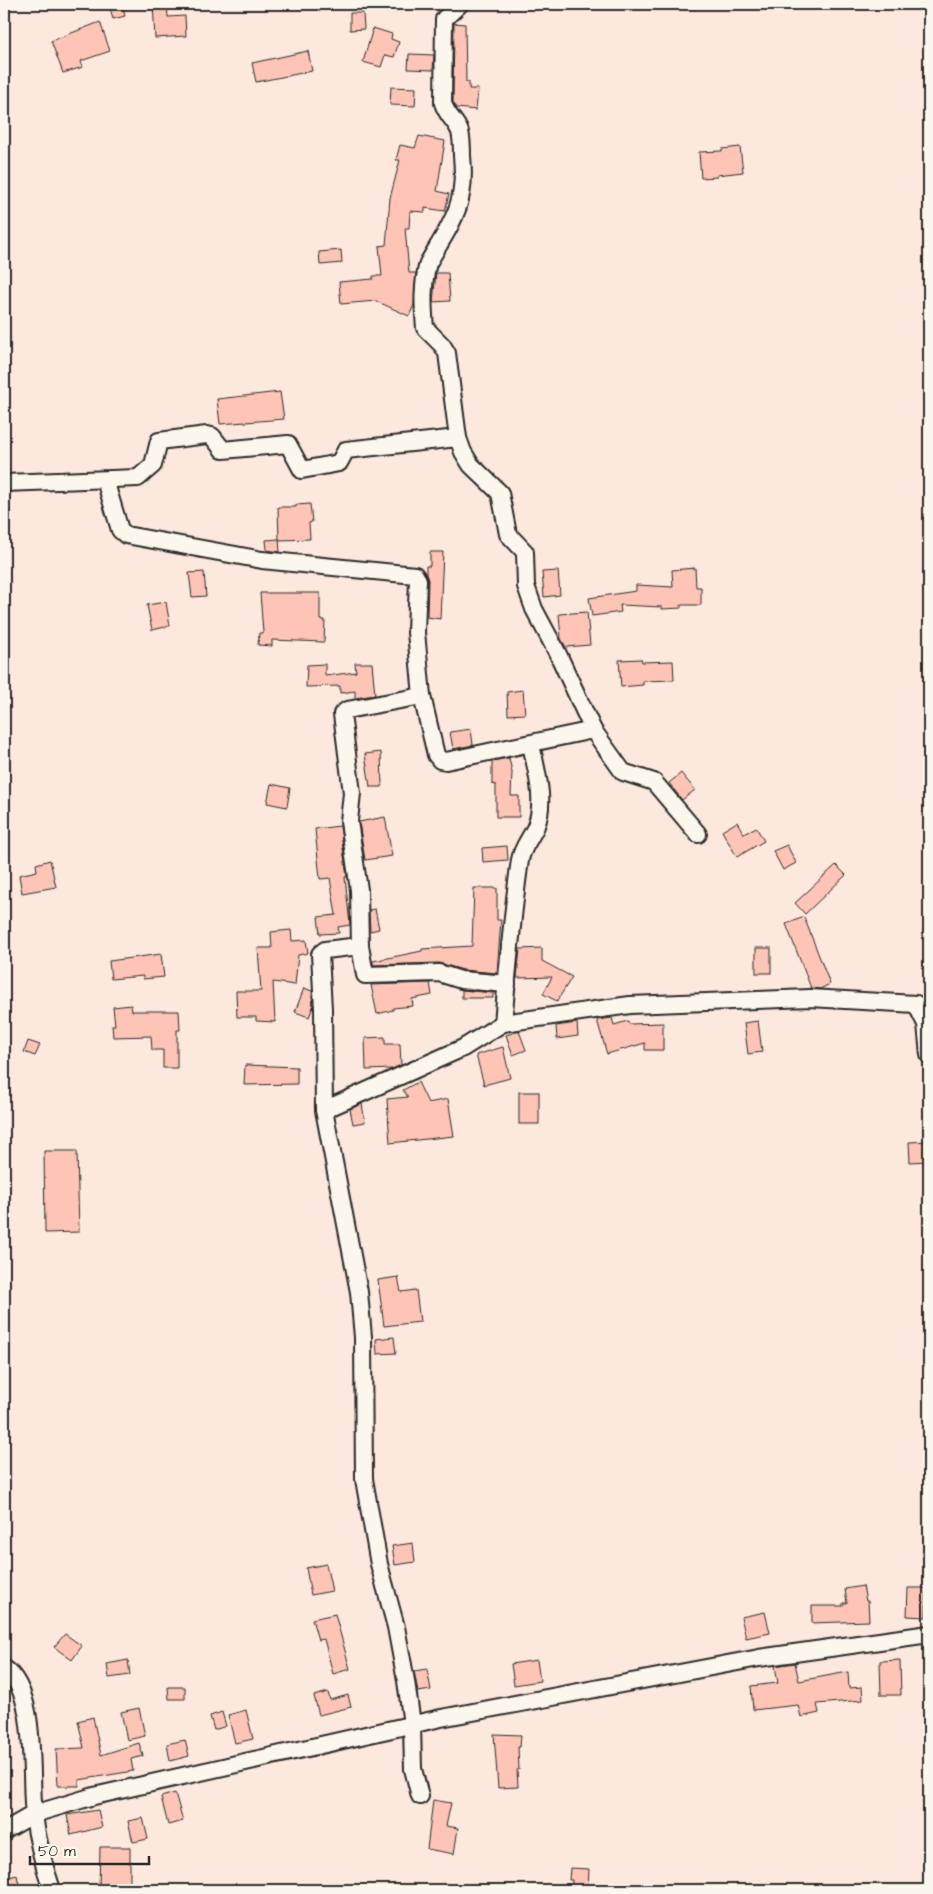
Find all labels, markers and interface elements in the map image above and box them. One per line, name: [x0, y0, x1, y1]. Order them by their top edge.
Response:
scale bar: [30, 1834, 149, 1866]
text: 50 m: [38, 1841, 76, 1862]

